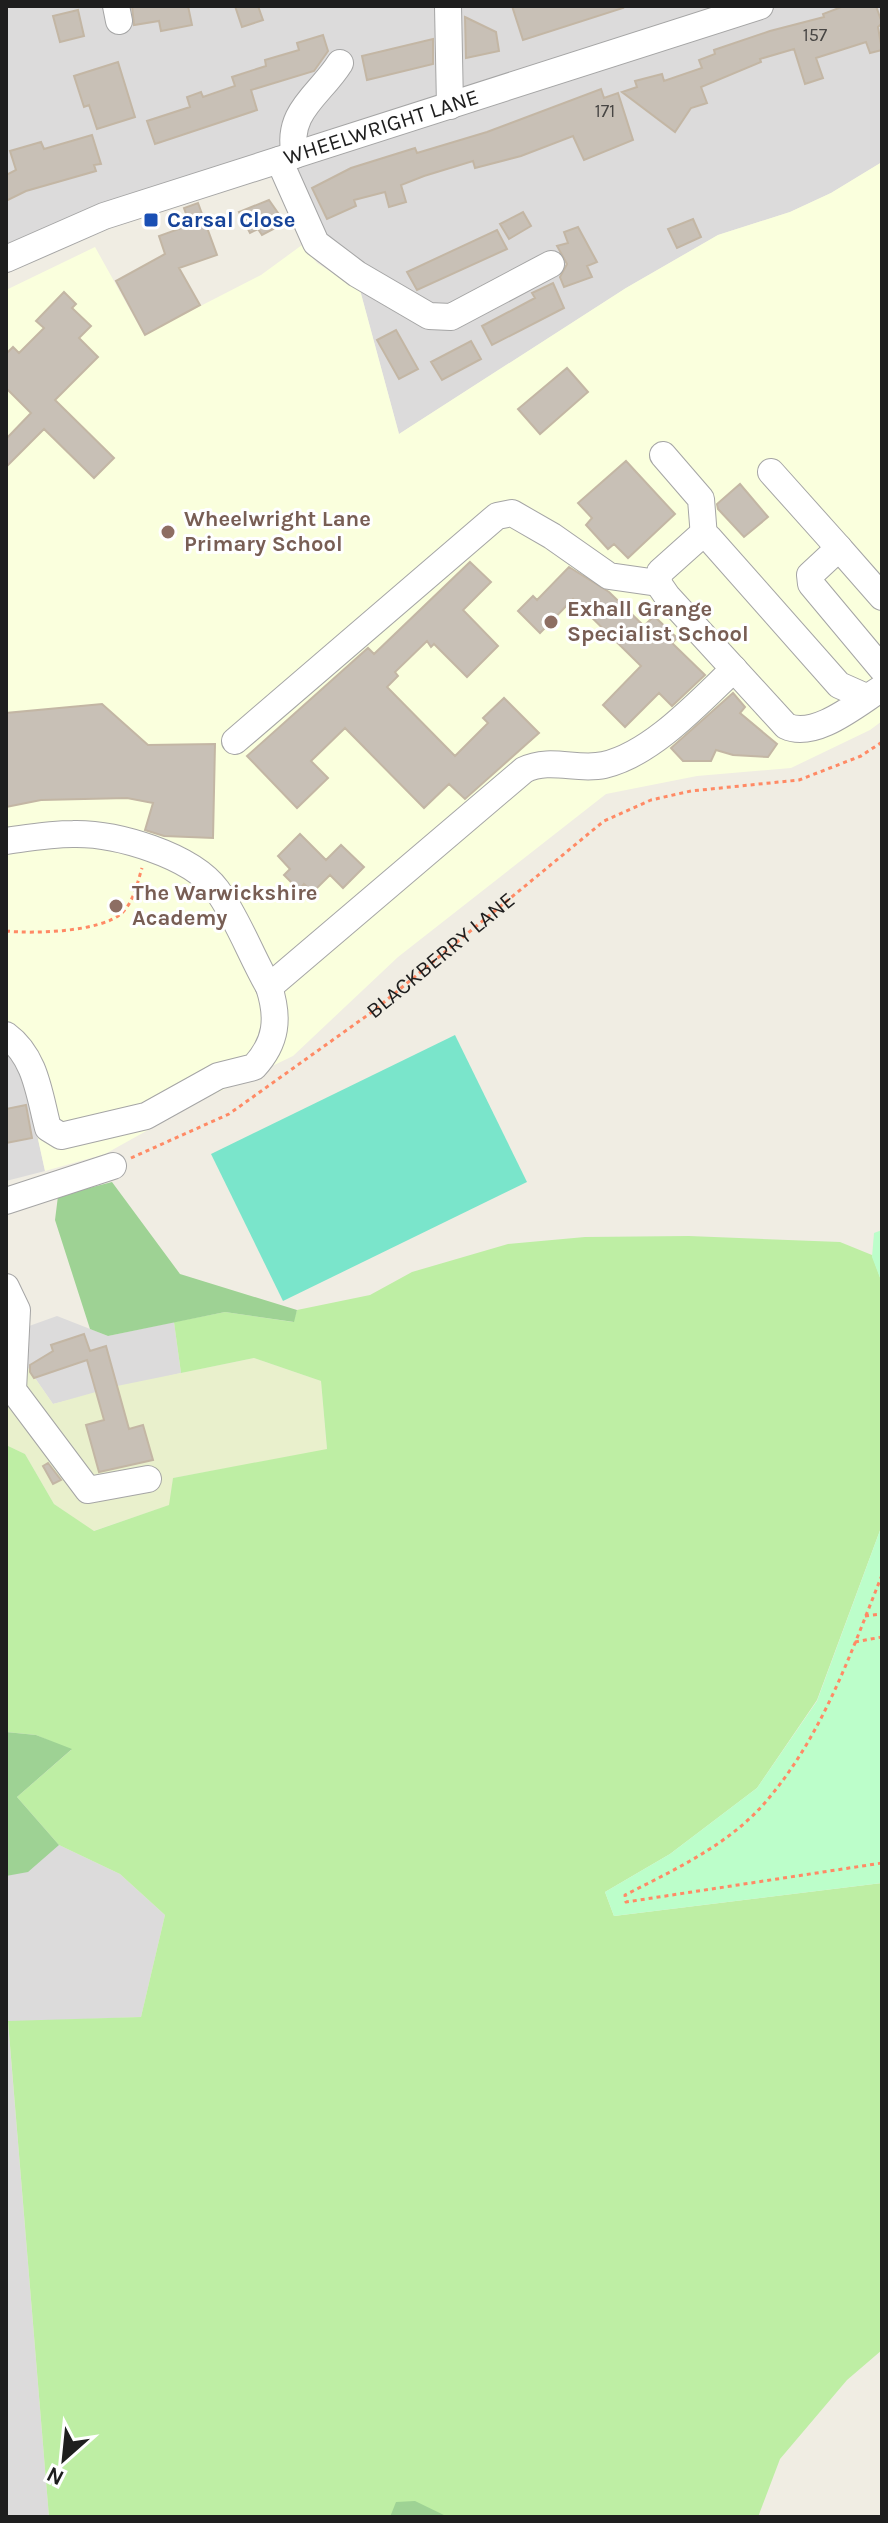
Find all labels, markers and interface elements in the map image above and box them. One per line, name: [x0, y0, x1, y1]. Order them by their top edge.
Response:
house number: 157: [803, 24, 828, 46]
street label: WHEELWRIGHT LANE: [280, 84, 482, 171]
house number: 171: [595, 100, 615, 122]
place label: Carsal Close: [167, 207, 296, 233]
marker: Carsal Close: [142, 211, 160, 229]
place label: Wheelwright Lane Primary School: [184, 506, 371, 557]
marker: Wheelwright Lane Primary School: [159, 523, 177, 541]
place label: Exhall Grange Specialist School: [567, 596, 749, 647]
marker: Exhall Grange Specialist School: [542, 613, 560, 631]
place label: The Warwickshire Academy: [132, 880, 317, 931]
street label: BLACKBERRY LANE: [361, 887, 520, 1024]
marker: The Warwickshire Academy: [107, 897, 125, 915]
north arrow: [24, 2419, 104, 2499]
text: N: [42, 2461, 68, 2491]

